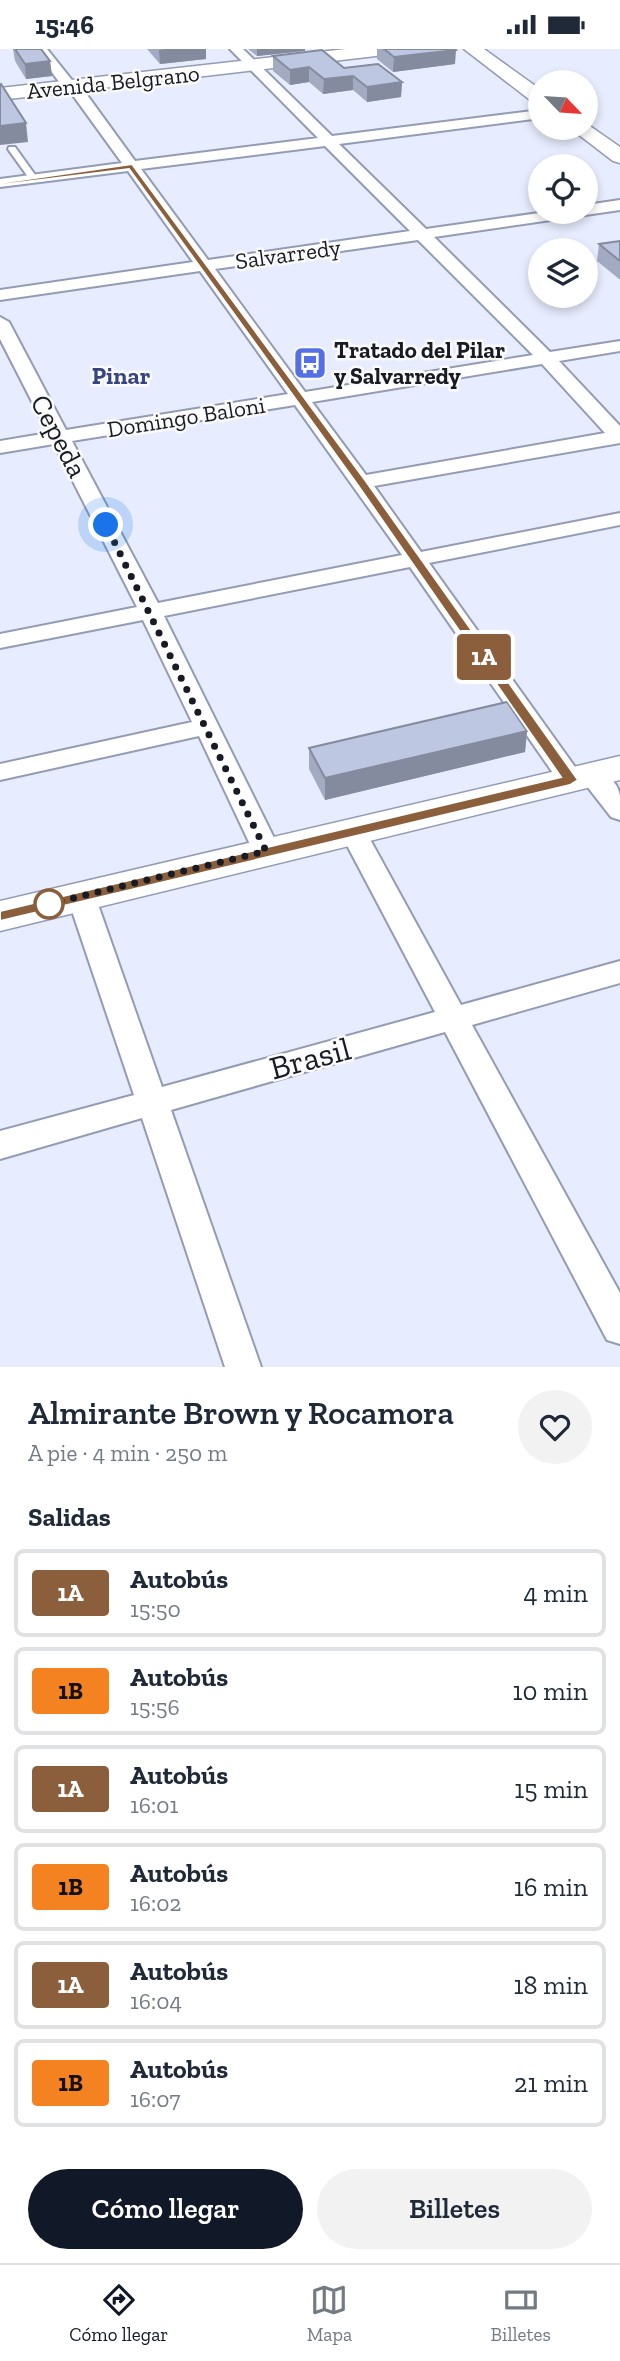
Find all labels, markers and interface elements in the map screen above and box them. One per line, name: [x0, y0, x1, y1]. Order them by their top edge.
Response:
text: 15:46: [35, 9, 94, 41]
street label: Avenida Belgrano: [25, 59, 201, 105]
north arrow: [528, 70, 598, 140]
map controls: [528, 70, 598, 308]
button: locate: [528, 154, 598, 224]
street label: Salvarredy: [233, 233, 343, 275]
button: layers: [528, 238, 598, 308]
place label: Tratado del Pilar y Salvarredy: [334, 336, 505, 390]
bus stop icon: Tratado del Pilar y Salvarredy: [291, 344, 329, 382]
district label: Pinar: [92, 361, 151, 390]
street label: Cepeda: [24, 389, 95, 483]
street label: Domingo Baloni: [105, 391, 267, 443]
your location: [88, 507, 123, 542]
line badge: 1A: [452, 634, 516, 680]
text: 1A: [471, 642, 497, 671]
unlabelled marker: [34, 889, 64, 919]
street label: Brasil: [265, 1028, 355, 1087]
button: heart: [518, 1390, 592, 1464]
text: Almirante Brown y Rocamora: [28, 1393, 454, 1432]
text: A pie · 4 min · 250 m: [28, 1439, 227, 1467]
text: Salidas: [28, 1501, 111, 1533]
text: Autobús: [130, 1563, 228, 1595]
text: 4 min: [523, 1577, 588, 1609]
text: 1A: [57, 1578, 84, 1607]
text: 15:50: [130, 1595, 181, 1623]
text: Autobús: [130, 1661, 228, 1693]
text: 10 min: [512, 1675, 588, 1707]
text: 1B: [58, 1676, 83, 1705]
text: 15:56: [130, 1693, 180, 1721]
text: Autobús: [130, 1759, 228, 1791]
text: 15 min: [514, 1773, 588, 1805]
text: 1A: [57, 1774, 84, 1803]
text: 16:01: [130, 1791, 178, 1819]
text: Autobús: [130, 1857, 228, 1889]
text: 16 min: [514, 1871, 588, 1903]
text: 1B: [58, 1872, 83, 1901]
text: 16:02: [130, 1889, 181, 1917]
text: Autobús: [130, 1955, 228, 1987]
text: 18 min: [513, 1969, 588, 2001]
text: 1A: [57, 1970, 84, 1999]
text: 16:04: [130, 1987, 182, 2015]
text: Autobús: [130, 2053, 228, 2085]
text: 21 min: [514, 2067, 588, 2099]
text: 1B: [58, 2068, 83, 2097]
text: 16:07: [130, 2085, 180, 2113]
button: Cómo llegar: [28, 2169, 303, 2249]
button: Billetes: [317, 2169, 592, 2249]
tab: Cómo llegar: [69, 2281, 168, 2346]
tab: Mapa: [307, 2281, 352, 2346]
tab: Billetes: [491, 2281, 551, 2346]

